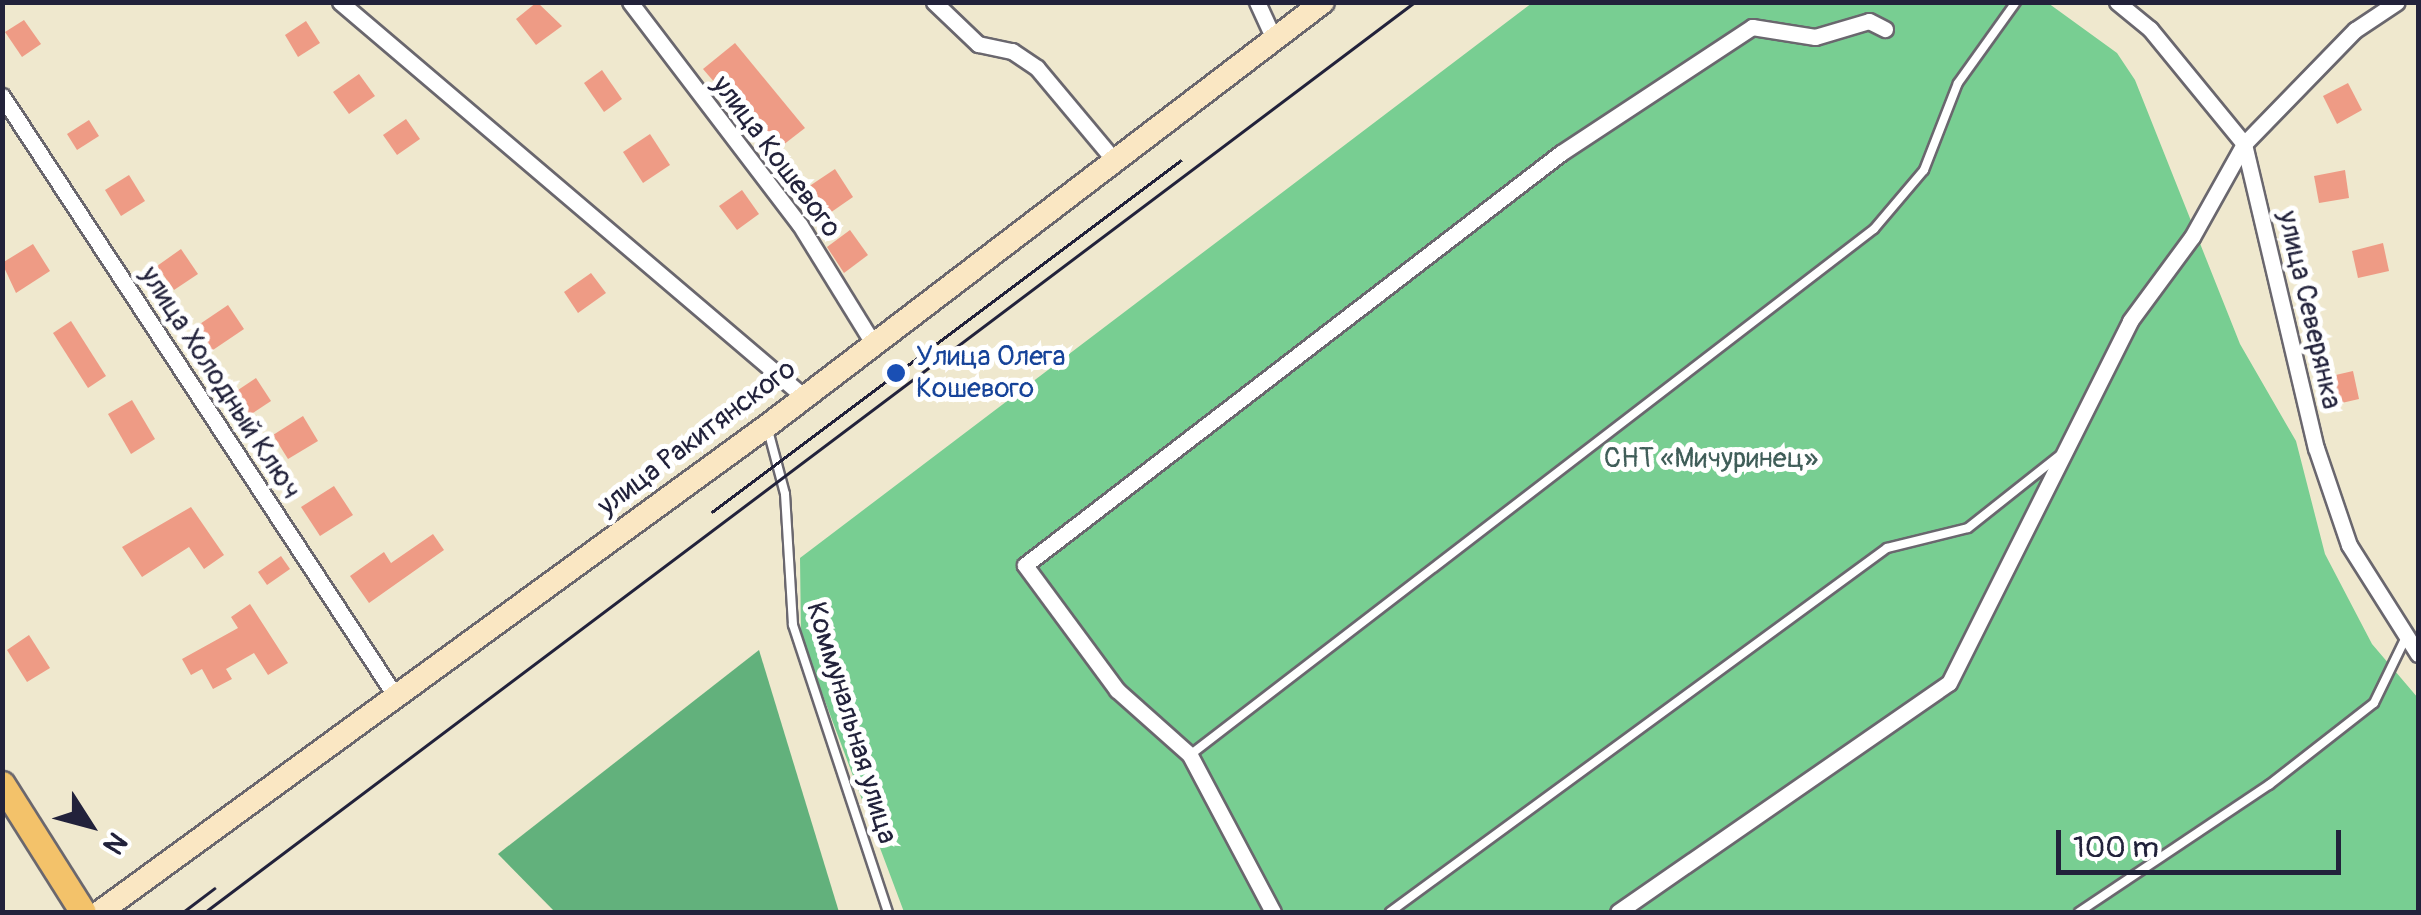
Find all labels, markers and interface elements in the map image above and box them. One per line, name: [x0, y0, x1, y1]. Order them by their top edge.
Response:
street label: улица Кошевого: [704, 69, 848, 245]
street label: улица Северянка: [2270, 208, 2348, 412]
street label: улица Холодный Ключ: [132, 260, 308, 506]
place label: Улица Олега Кошевого: [916, 340, 1066, 406]
street label: улица Ракитянского: [591, 353, 803, 523]
marker: Улица Олега Кошевого: [885, 362, 907, 384]
park label: СНТ «Мичуринец»: [1604, 442, 1818, 476]
street label: Коммунальная улица: [798, 598, 904, 848]
north arrow: [40, 775, 140, 875]
scale bar: [2061, 810, 2346, 872]
text: N: [95, 825, 134, 861]
text: 100 m: [2073, 829, 2159, 866]

